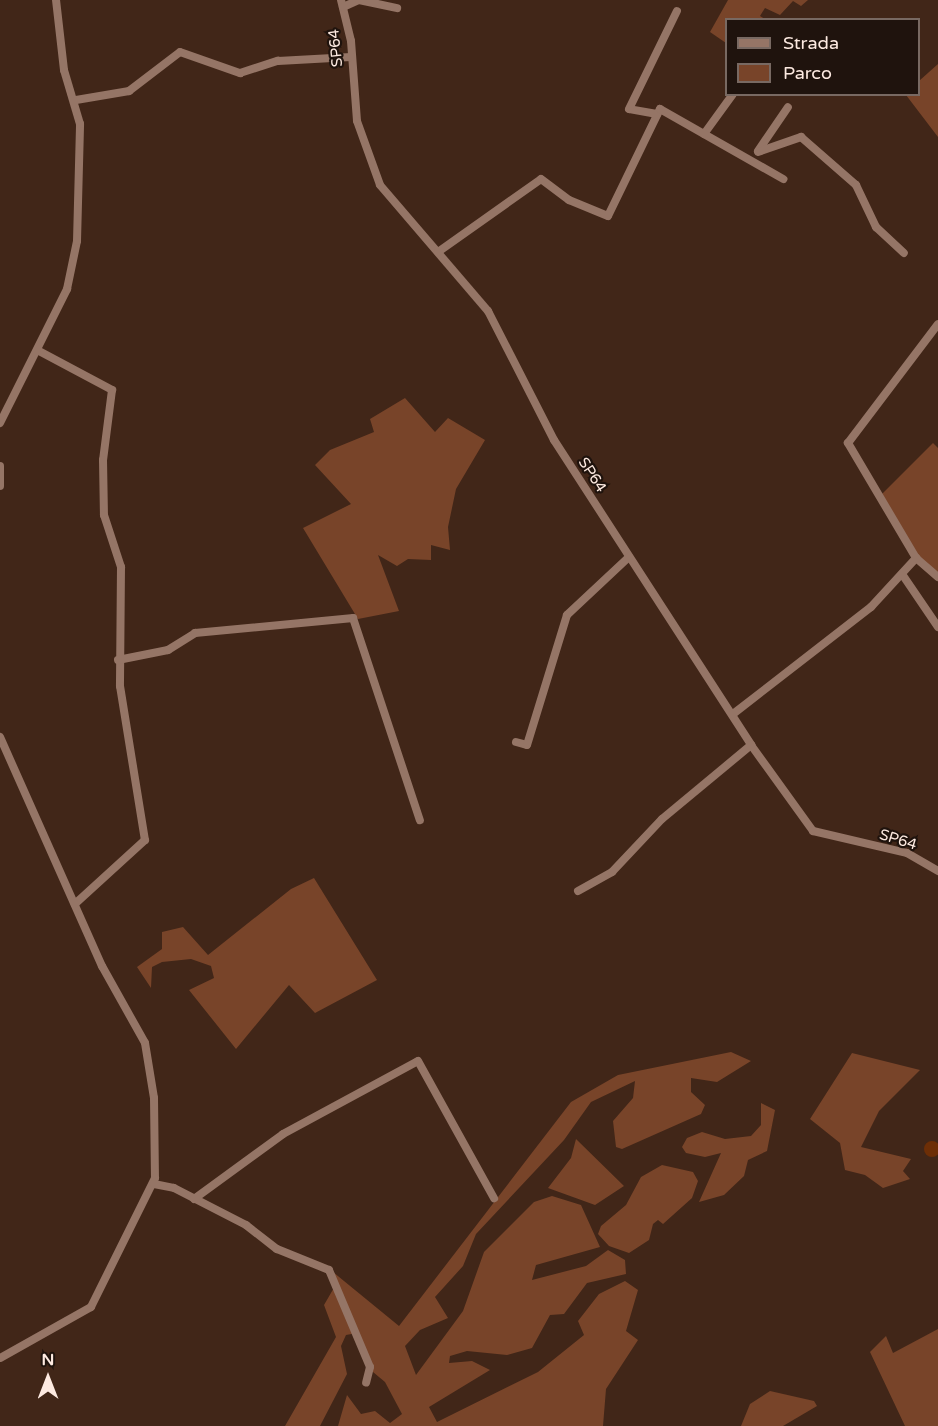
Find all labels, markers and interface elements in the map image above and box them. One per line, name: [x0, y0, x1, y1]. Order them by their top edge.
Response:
legend: [725, 18, 920, 96]
street label: SP64: [325, 28, 347, 68]
text: Strada: [783, 32, 839, 54]
text: Parco: [783, 62, 832, 84]
street label: SP64: [574, 454, 610, 496]
street label: SP64: [877, 826, 919, 854]
north arrow: [18, 1348, 78, 1408]
text: N: [42, 1350, 54, 1370]

